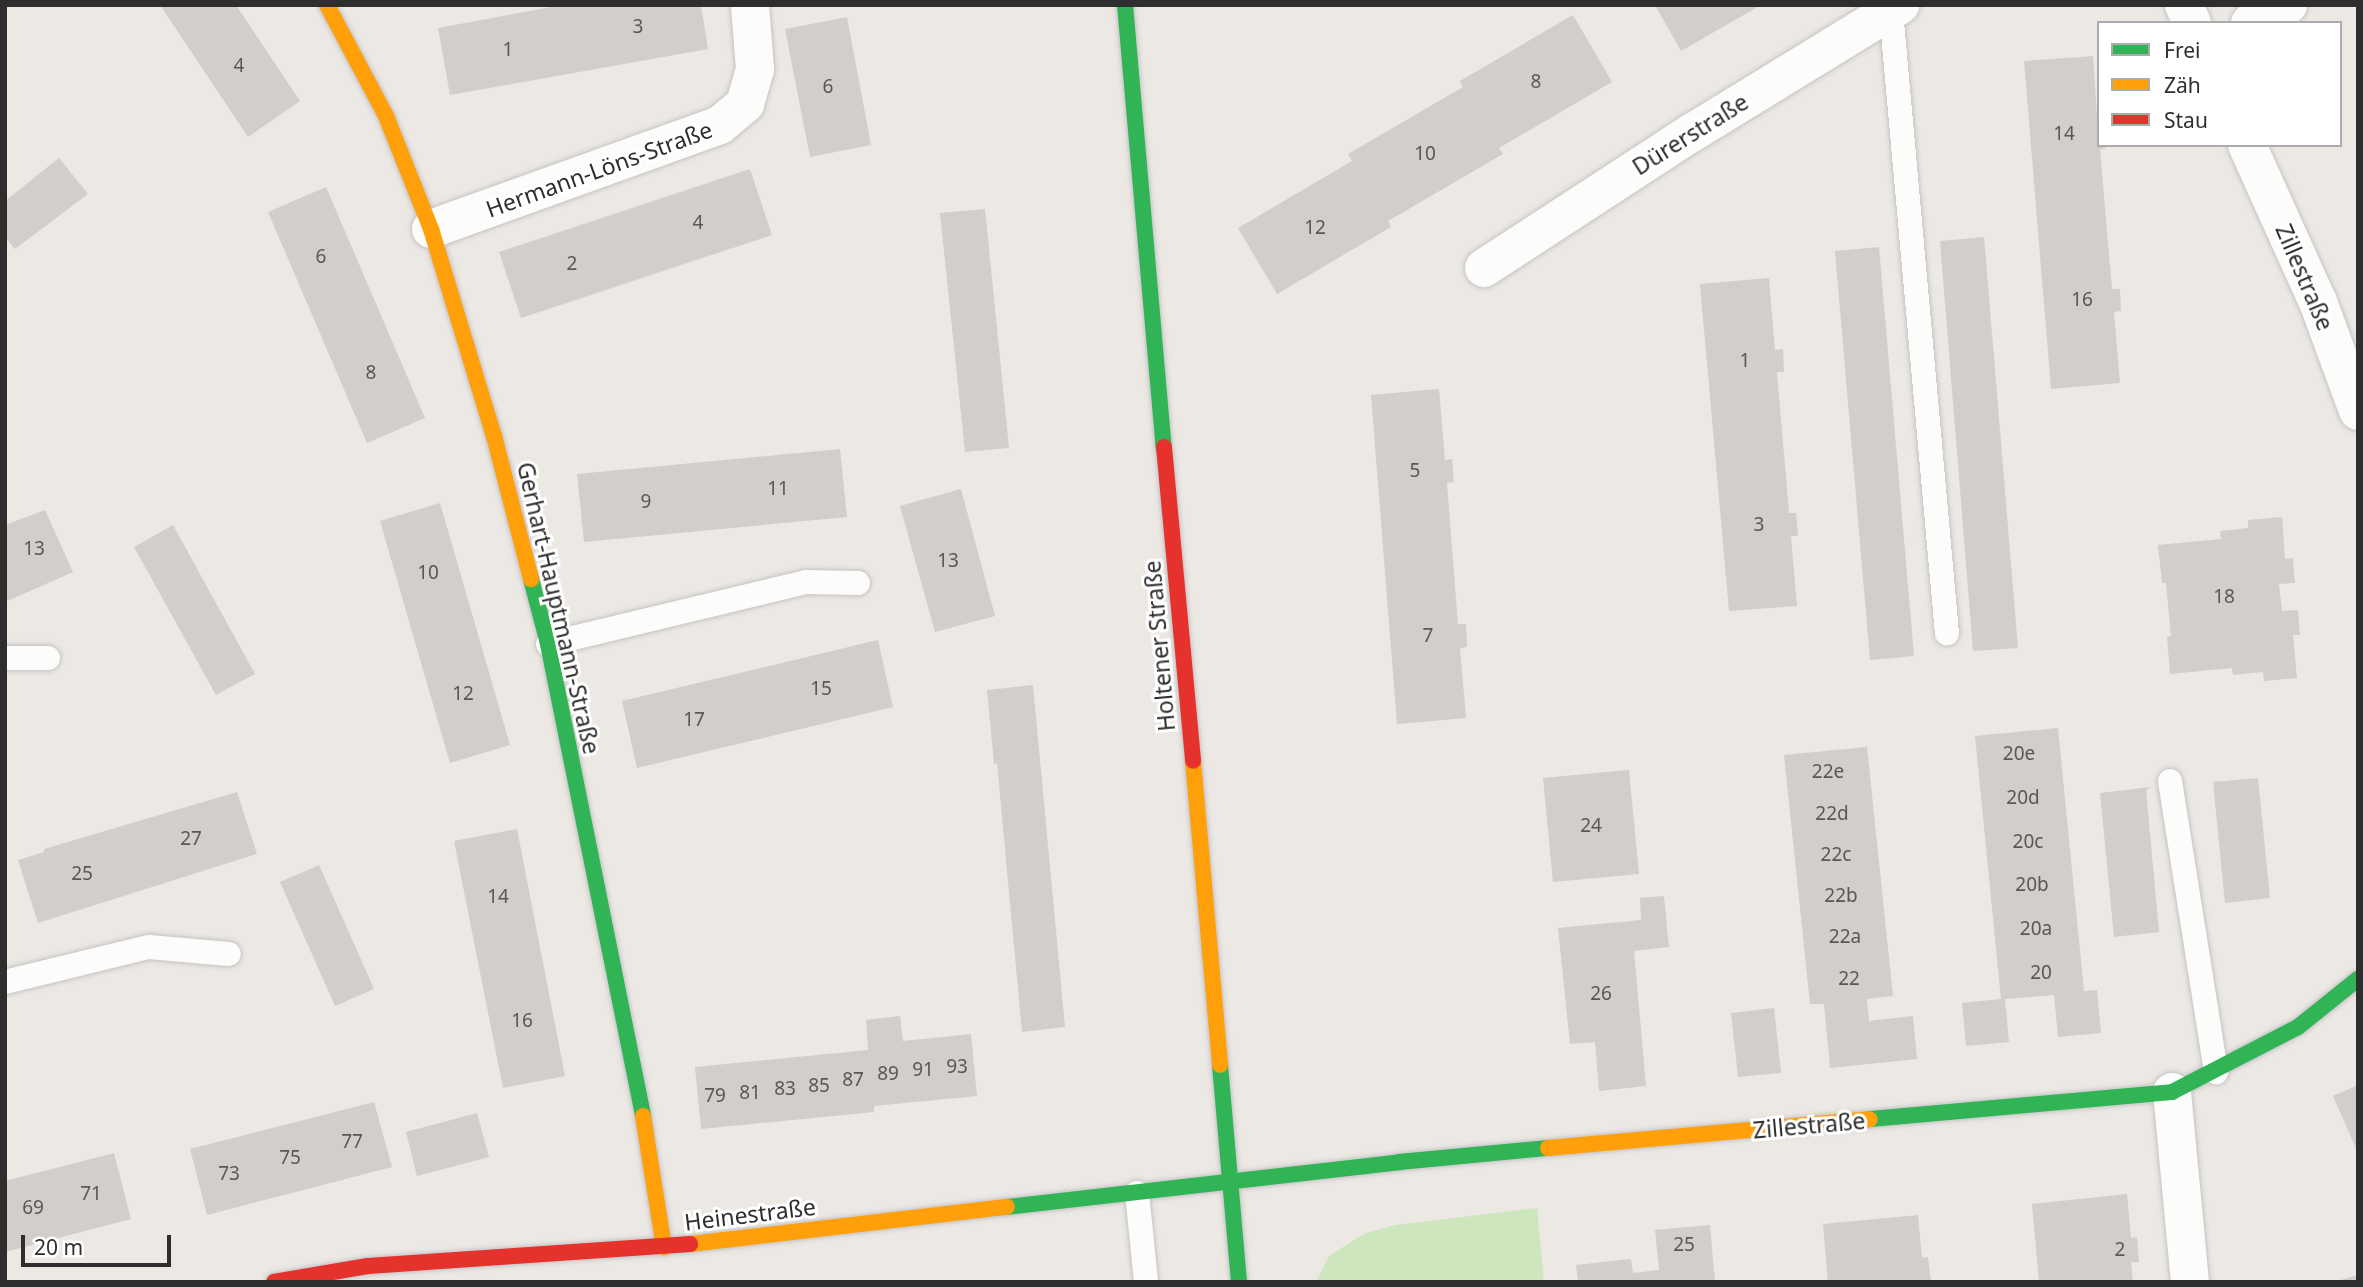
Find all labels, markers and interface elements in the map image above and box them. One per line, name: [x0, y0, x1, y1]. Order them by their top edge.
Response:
house number: 3: [633, 16, 643, 38]
legend: [2097, 21, 2342, 147]
text: Frei: [2164, 36, 2200, 64]
house number: 1: [503, 39, 513, 61]
house number: 4: [234, 55, 244, 77]
house number: 8: [1531, 71, 1541, 93]
text: Zäh: [2164, 71, 2201, 99]
house number: 6: [823, 76, 833, 98]
street label: Dürerstraße: [1627, 88, 1753, 180]
text: Stau: [2164, 106, 2208, 134]
street label: Hermann-Löns-Straße: [482, 115, 716, 223]
house number: 14: [2053, 123, 2075, 145]
house number: 10: [1414, 143, 1436, 165]
house number: 4: [693, 212, 703, 234]
house number: 12: [1304, 217, 1326, 239]
street label: Zillestraße: [2270, 220, 2340, 334]
house number: 6: [316, 246, 326, 268]
house number: 2: [567, 253, 577, 275]
house number: 16: [2071, 289, 2093, 311]
house number: 1: [1740, 350, 1750, 372]
house number: 8: [366, 362, 376, 384]
street label: Gerhart-Hauptmann-Straße: [512, 459, 606, 757]
house number: 5: [1410, 460, 1420, 482]
house number: 11: [767, 478, 789, 500]
house number: 9: [641, 491, 651, 513]
house number: 3: [1754, 514, 1764, 536]
house number: 13: [23, 538, 45, 560]
house number: 13: [937, 550, 959, 572]
street label: Holtener Straße: [1138, 560, 1180, 732]
house number: 10: [417, 562, 439, 584]
house number: 18: [2213, 586, 2235, 608]
house number: 7: [1423, 625, 1433, 647]
house number: 15: [810, 678, 832, 700]
house number: 12: [452, 683, 474, 705]
house number: 17: [683, 709, 705, 731]
house number: 20e: [2003, 743, 2035, 765]
house number: 22e: [1812, 761, 1844, 783]
house number: 20d: [2006, 787, 2040, 809]
house number: 22d: [1815, 803, 1849, 825]
house number: 24: [1580, 815, 1602, 837]
house number: 27: [180, 828, 202, 850]
house number: 20c: [2013, 831, 2043, 853]
house number: 22c: [1821, 844, 1851, 866]
house number: 25: [71, 863, 93, 885]
house number: 20b: [2015, 874, 2049, 896]
house number: 22b: [1824, 885, 1858, 907]
house number: 14: [487, 886, 509, 908]
house number: 20a: [2020, 918, 2052, 940]
house number: 22a: [1829, 926, 1861, 948]
house number: 20: [2030, 962, 2052, 984]
house number: 22: [1838, 968, 1860, 990]
house number: 26: [1590, 983, 1612, 1005]
house number: 16: [511, 1010, 533, 1032]
house number: 93: [946, 1056, 968, 1078]
house number: 91: [912, 1059, 934, 1081]
house number: 89: [877, 1063, 899, 1085]
house number: 87: [842, 1069, 864, 1091]
house number: 85: [808, 1075, 830, 1097]
house number: 83: [774, 1078, 796, 1100]
house number: 81: [739, 1082, 761, 1104]
house number: 79: [704, 1085, 726, 1107]
street label: Zillestraße: [1752, 1106, 1866, 1144]
house number: 77: [341, 1131, 363, 1153]
house number: 75: [279, 1147, 301, 1169]
house number: 73: [218, 1163, 240, 1185]
house number: 71: [80, 1183, 102, 1205]
street label: Heinestraße: [683, 1192, 817, 1236]
house number: 69: [22, 1197, 44, 1219]
scale bar: [24, 1220, 175, 1264]
text: 20 m: [34, 1233, 83, 1261]
house number: 25: [1673, 1234, 1695, 1256]
house number: 2: [2115, 1239, 2125, 1261]

